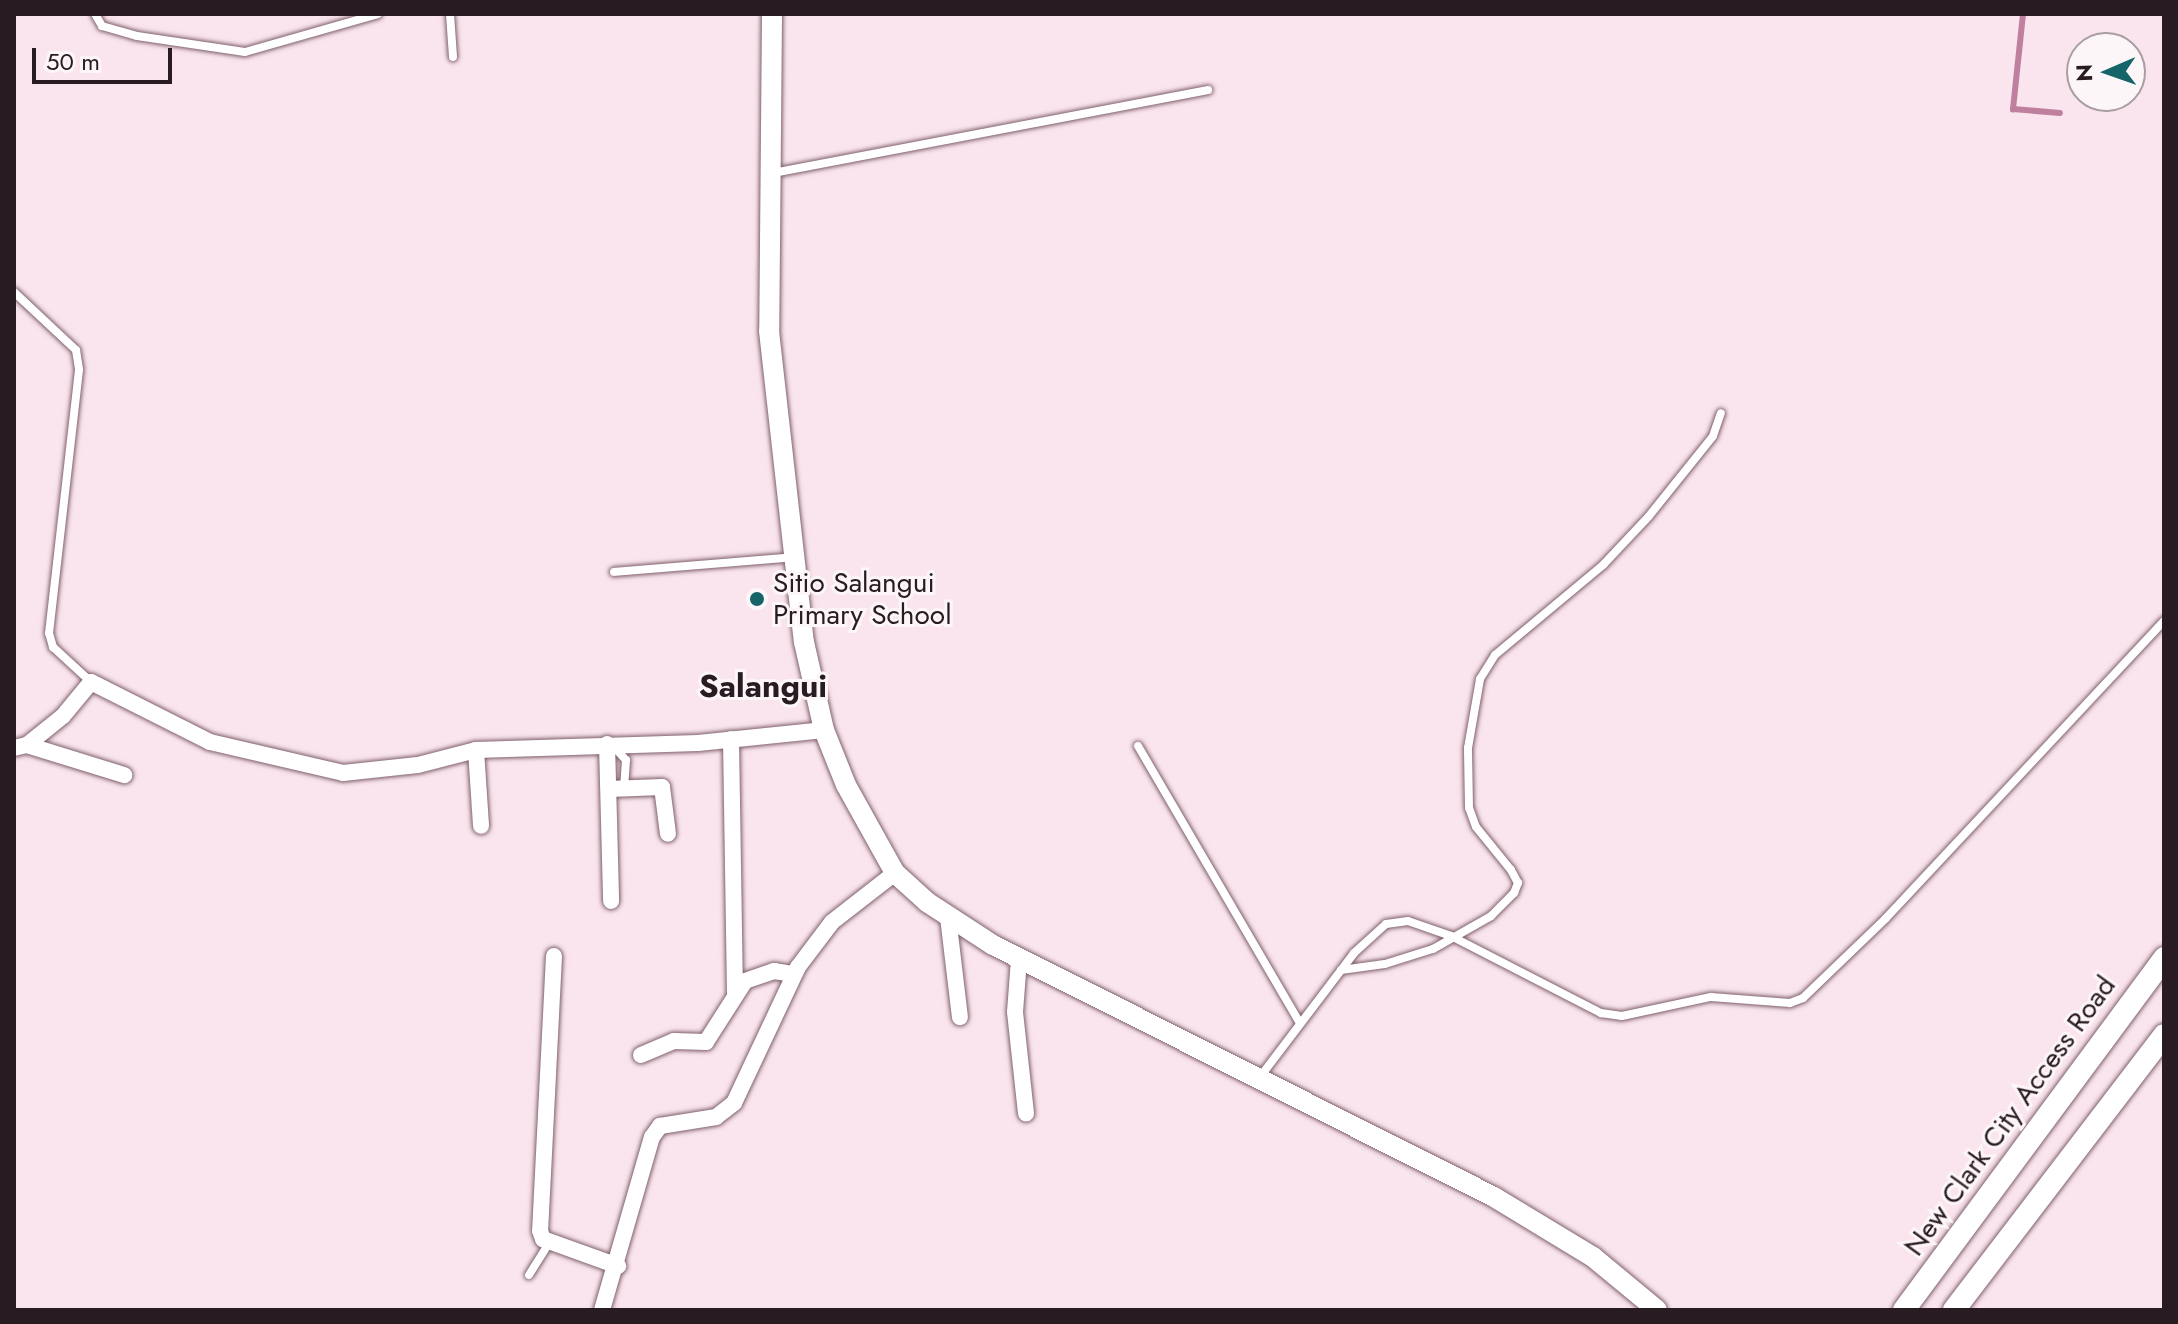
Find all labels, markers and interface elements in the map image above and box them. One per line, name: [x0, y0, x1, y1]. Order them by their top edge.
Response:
scale bar: [36, 32, 176, 82]
north arrow: [2066, 32, 2146, 112]
text: 50 m: [46, 44, 100, 79]
text: N: [2068, 63, 2100, 82]
place label: Sitio Salangui Primary School: [773, 566, 952, 632]
marker: Sitio Salangui Primary School: [748, 590, 766, 608]
district label: Salangui: [699, 667, 827, 705]
street label: New Clark City Access Road: [1897, 970, 2123, 1262]

